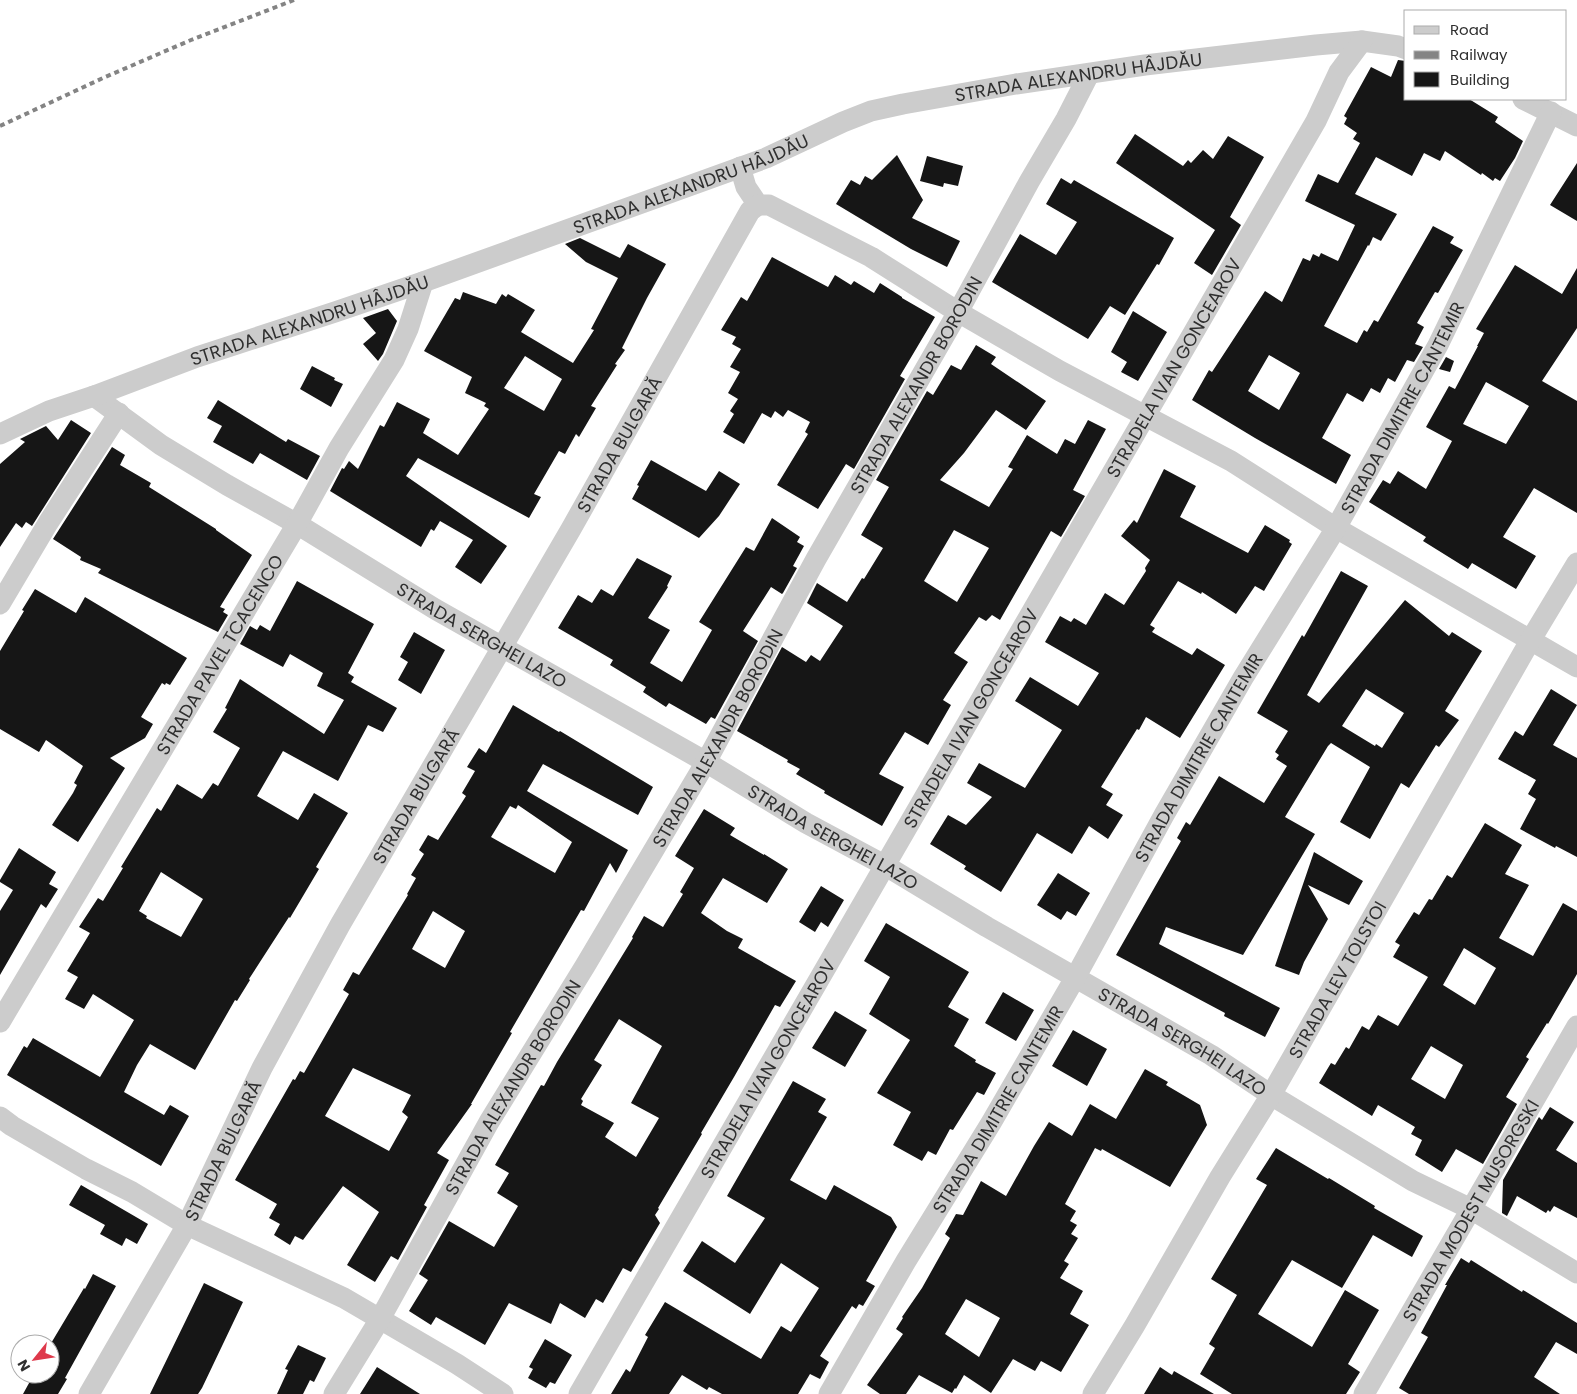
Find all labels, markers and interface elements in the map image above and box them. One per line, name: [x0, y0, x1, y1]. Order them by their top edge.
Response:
legend: [1404, 10, 1567, 100]
text: Road: [1450, 19, 1489, 40]
text: Railway: [1450, 44, 1508, 65]
street label: STRADA ALEXANDRU HÂJDĂU: [953, 46, 1204, 107]
text: Building: [1450, 69, 1510, 90]
street label: STRADA ALEXANDRU HÂJDĂU: [569, 127, 813, 239]
street label: STRADELA IVAN GONCEAROV: [1100, 253, 1247, 482]
street label: STRADA ALEXANDRU HÂJDĂU: [186, 268, 432, 371]
street label: STRADA ALEXANDR BORODIN: [844, 272, 988, 498]
street label: STRADA DIMITRIE CANTEMIR: [1334, 297, 1470, 518]
street label: STRADA BULGARĂ: [570, 371, 667, 517]
street label: STRADA PAVEL TCACENCO: [150, 550, 289, 759]
street label: STRADA SERGHEI LAZO: [392, 576, 572, 694]
street label: STRADELA IVAN GONCEAROV: [897, 604, 1044, 832]
street label: STRADA ALEXANDR BORODIN: [646, 624, 788, 852]
street label: STRADA DIMITRIE CANTEMIR: [1128, 648, 1268, 867]
street label: STRADA BULGARĂ: [366, 723, 465, 868]
street label: STRADA SERGHEI LAZO: [743, 778, 923, 895]
street label: STRADA LEV TOLSTOI: [1282, 896, 1392, 1063]
street label: STRADELA IVAN GONCEAROV: [694, 954, 841, 1183]
street label: STRADA ALEXANDR BORODIN: [439, 975, 586, 1199]
street label: STRADA SERGHEI LAZO: [1094, 981, 1272, 1101]
street label: STRADA DIMITRIE CANTEMIR: [926, 1001, 1069, 1218]
street label: STRADA BULGARĂ: [178, 1076, 267, 1225]
street label: STRADA MODEST MUSORGSKI: [1396, 1095, 1544, 1326]
north arrow: [10, 1334, 60, 1384]
text: N: [12, 1356, 35, 1375]

